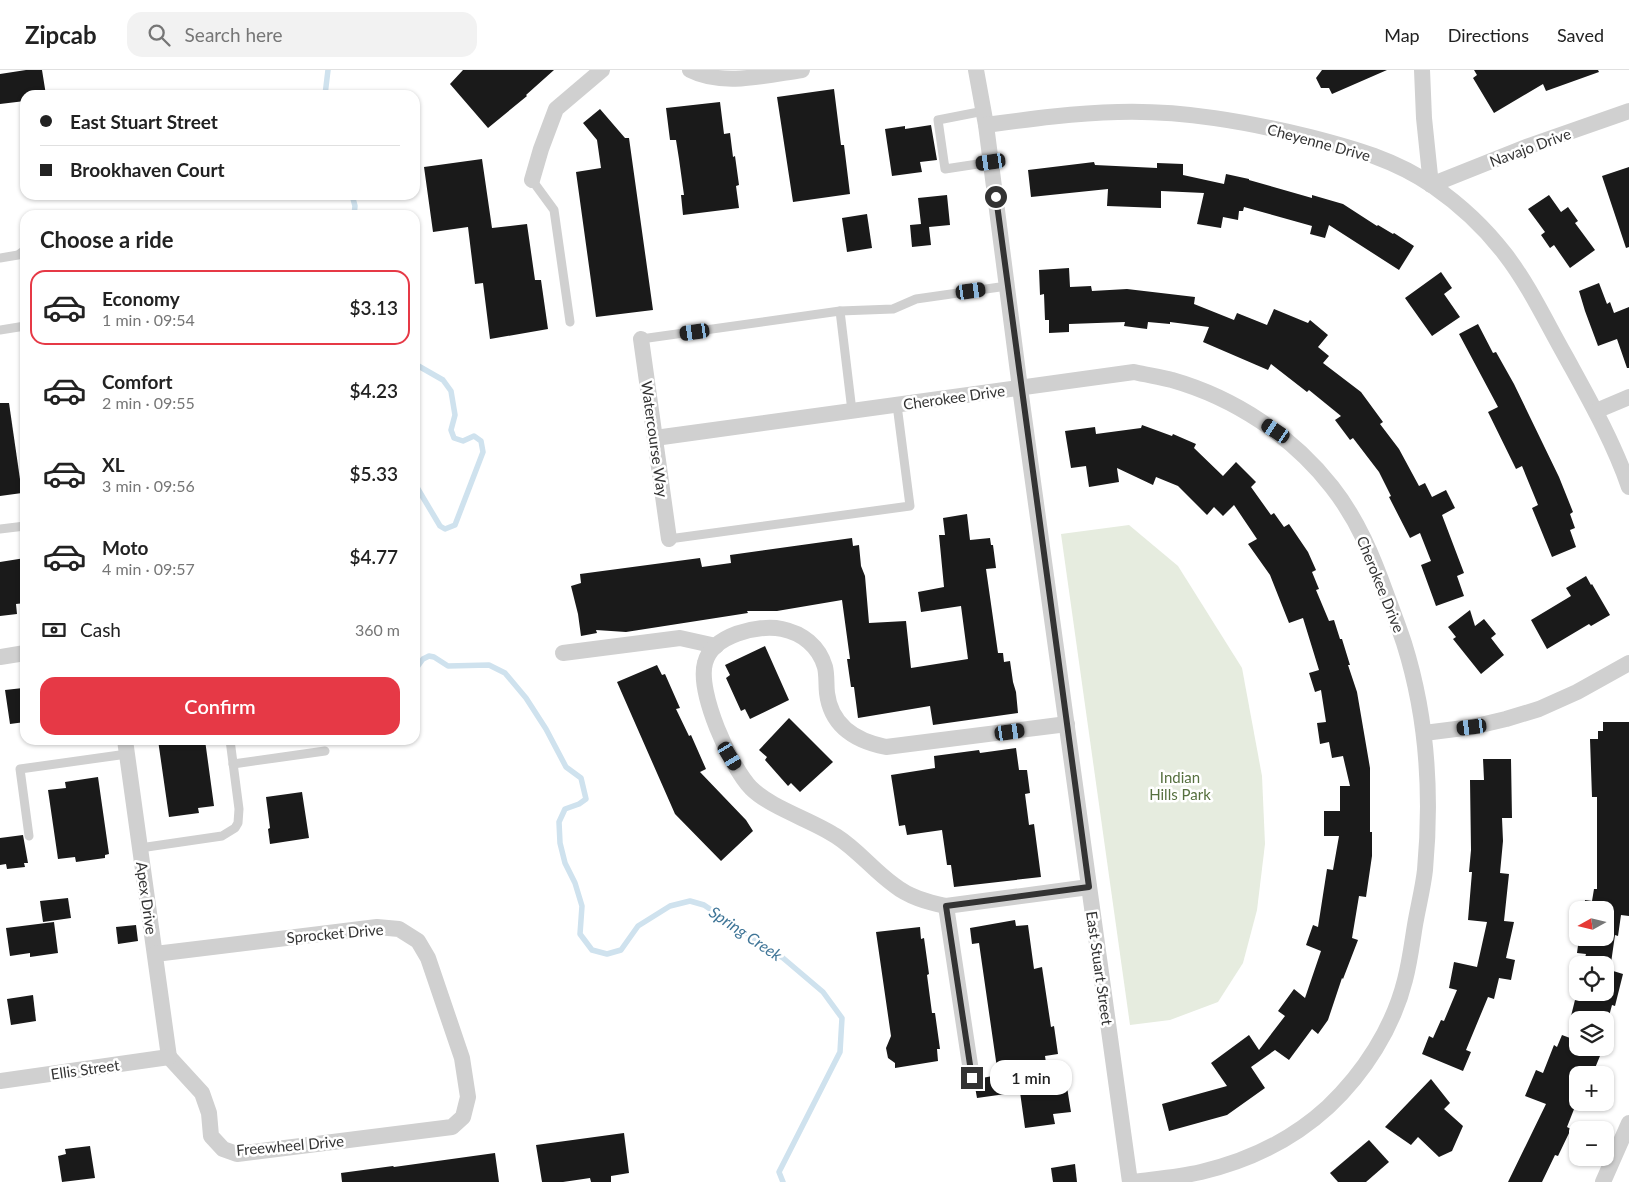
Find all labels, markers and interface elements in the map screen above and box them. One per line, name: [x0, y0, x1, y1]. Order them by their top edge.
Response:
search box: [127, 12, 477, 57]
text: Zipcab: [25, 20, 97, 49]
icon: search: [145, 21, 173, 49]
text: Search here: [185, 23, 283, 46]
text: Map: [1384, 24, 1420, 46]
text: Directions: [1448, 24, 1529, 46]
text: Saved: [1557, 24, 1604, 46]
text: East Stuart Street: [70, 110, 218, 133]
street label: Cheyenne Drive: [1266, 120, 1373, 164]
street label: Navajo Drive: [1487, 124, 1573, 170]
car: [975, 152, 1006, 172]
text: Brookhaven Court: [70, 158, 225, 181]
route start: [985, 186, 1007, 208]
text: Choose a ride: [40, 226, 174, 253]
car: [955, 281, 986, 301]
icon: car: [42, 285, 87, 330]
text: Economy: [102, 287, 180, 310]
text: $3.13: [349, 296, 398, 319]
text: 1 min · 09:54: [102, 310, 195, 329]
car: [679, 322, 710, 342]
icon: car: [42, 368, 87, 413]
text: Comfort: [102, 370, 173, 393]
text: $4.23: [349, 379, 398, 402]
street label: Watercourse Way: [638, 380, 672, 499]
street label: Cherokee Drive: [902, 381, 1006, 413]
text: 2 min · 09:55: [102, 393, 195, 412]
car: [1259, 416, 1292, 446]
icon: car: [42, 451, 87, 496]
text: XL: [102, 453, 125, 476]
text: $5.33: [349, 462, 398, 485]
text: 3 min · 09:56: [102, 476, 195, 495]
street label: Cherokee Drive: [1353, 533, 1409, 635]
icon: car: [42, 534, 87, 579]
text: Moto: [102, 536, 148, 559]
text: $4.77: [349, 545, 398, 568]
text: 4 min · 09:57: [102, 559, 195, 578]
icon: cash: [40, 616, 68, 644]
text: Cash: [80, 618, 121, 641]
text: 360 m: [355, 620, 400, 639]
button: Confirm: [40, 677, 400, 735]
car: [1456, 718, 1487, 736]
car: [994, 722, 1025, 742]
car: [715, 739, 744, 773]
park label: Indian Hills Park: [1149, 768, 1211, 803]
street label: Apex Drive: [133, 860, 161, 936]
north arrow: [1569, 901, 1614, 946]
map controls: [1569, 901, 1614, 1166]
water label: Spring Creek: [706, 902, 786, 964]
street label: East Stuart Street: [1083, 910, 1117, 1027]
street label: Sprocket Drive: [286, 920, 384, 946]
button: locate: [1569, 956, 1614, 1001]
button: layers: [1569, 1011, 1614, 1056]
street label: Ellis Street: [50, 1055, 121, 1083]
callout: 1 min: [990, 1060, 1072, 1096]
button: +: [1569, 1066, 1614, 1111]
route end: [961, 1067, 983, 1089]
text: 1 min: [1011, 1068, 1051, 1087]
button: −: [1569, 1121, 1614, 1166]
street label: Freewheel Drive: [235, 1131, 345, 1159]

